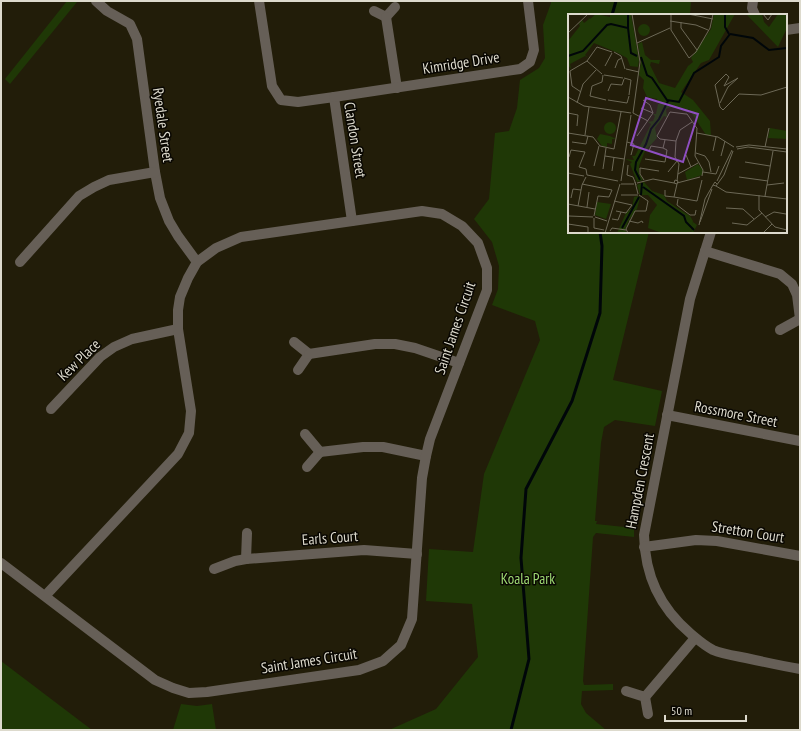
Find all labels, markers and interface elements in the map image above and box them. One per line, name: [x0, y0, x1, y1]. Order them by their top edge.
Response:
inset map: [568, 14, 787, 233]
street label: Kimridge Drive: [421, 47, 501, 78]
street label: Ryedale Street: [149, 86, 178, 163]
street label: Clandon Street: [340, 101, 371, 179]
street label: Saint James Circuit: [430, 279, 479, 377]
street label: Kew Place: [53, 335, 104, 385]
street label: Rossmore Street: [693, 396, 779, 431]
street label: Hampden Crescent: [621, 432, 658, 530]
street label: Stretton Court: [710, 516, 786, 547]
street label: Earls Court: [301, 526, 359, 549]
park label: Koala Park: [501, 569, 555, 588]
street label: Saint James Circuit: [260, 644, 358, 677]
scale bar: [665, 697, 746, 723]
text: 50 m: [671, 703, 692, 718]

